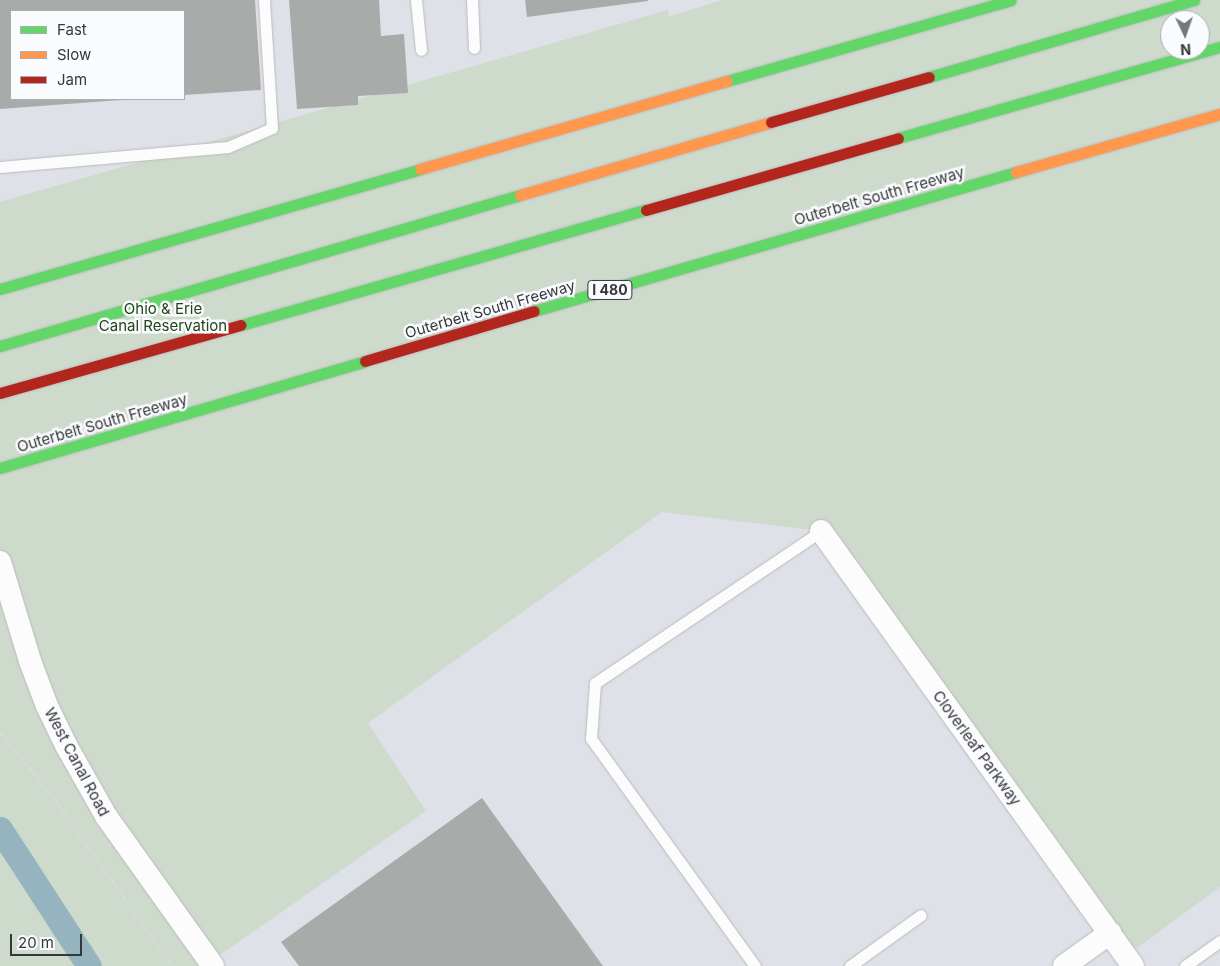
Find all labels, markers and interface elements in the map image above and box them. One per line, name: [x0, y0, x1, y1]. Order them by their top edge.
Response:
legend: [10, 10, 185, 100]
north arrow: [1160, 10, 1210, 60]
text: Fast: [57, 20, 87, 39]
text: N: [1180, 41, 1192, 58]
text: Slow: [57, 45, 91, 64]
text: Jam: [57, 70, 87, 89]
street label: Outerbelt South Freeway: [792, 163, 966, 229]
street label: Outerbelt South Freeway: [403, 276, 577, 342]
road number: I 480: [586, 278, 634, 302]
park label: Ohio & Erie Canal Reservation: [99, 299, 227, 334]
street label: Outerbelt South Freeway: [15, 390, 189, 456]
street label: Cloverleaf Parkway: [929, 687, 1025, 809]
street label: West Canal Road: [41, 705, 113, 819]
scale bar: [12, 924, 85, 956]
text: 20 m: [18, 933, 54, 952]

